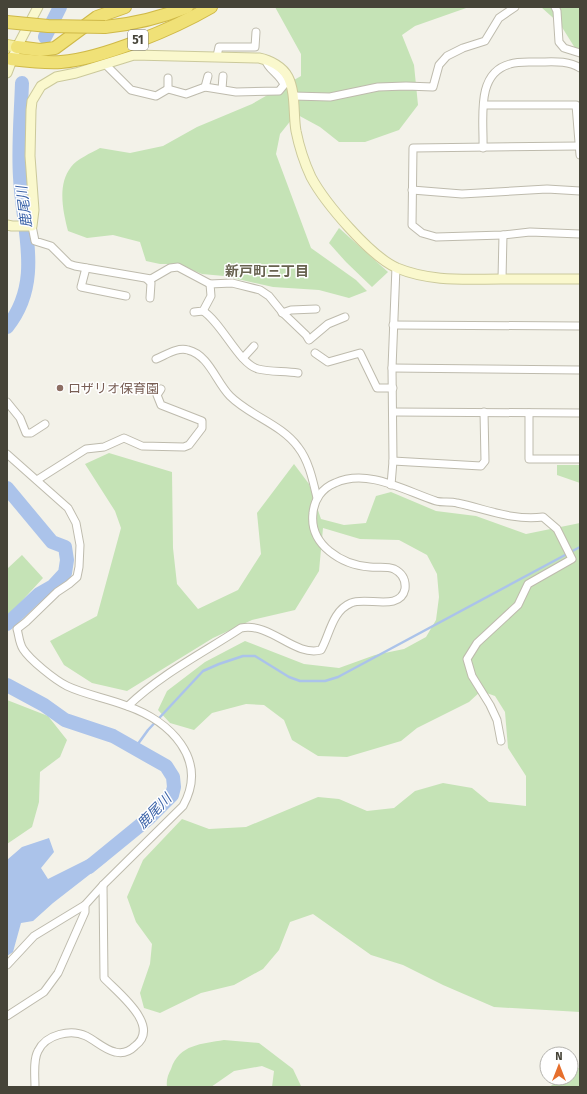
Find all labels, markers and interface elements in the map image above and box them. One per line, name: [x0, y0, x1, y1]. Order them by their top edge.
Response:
road number: 51: [128, 30, 148, 50]
water label: 鹿尾川: [13, 183, 35, 229]
district label: 新戸町三丁目: [225, 263, 309, 280]
place label: ロザリオ保育園: [68, 381, 159, 396]
marker: ロザリオ保育園: [55, 383, 65, 393]
water label: 鹿尾川: [134, 789, 176, 832]
north arrow: [539, 1046, 579, 1086]
text: N: [555, 1050, 563, 1063]

